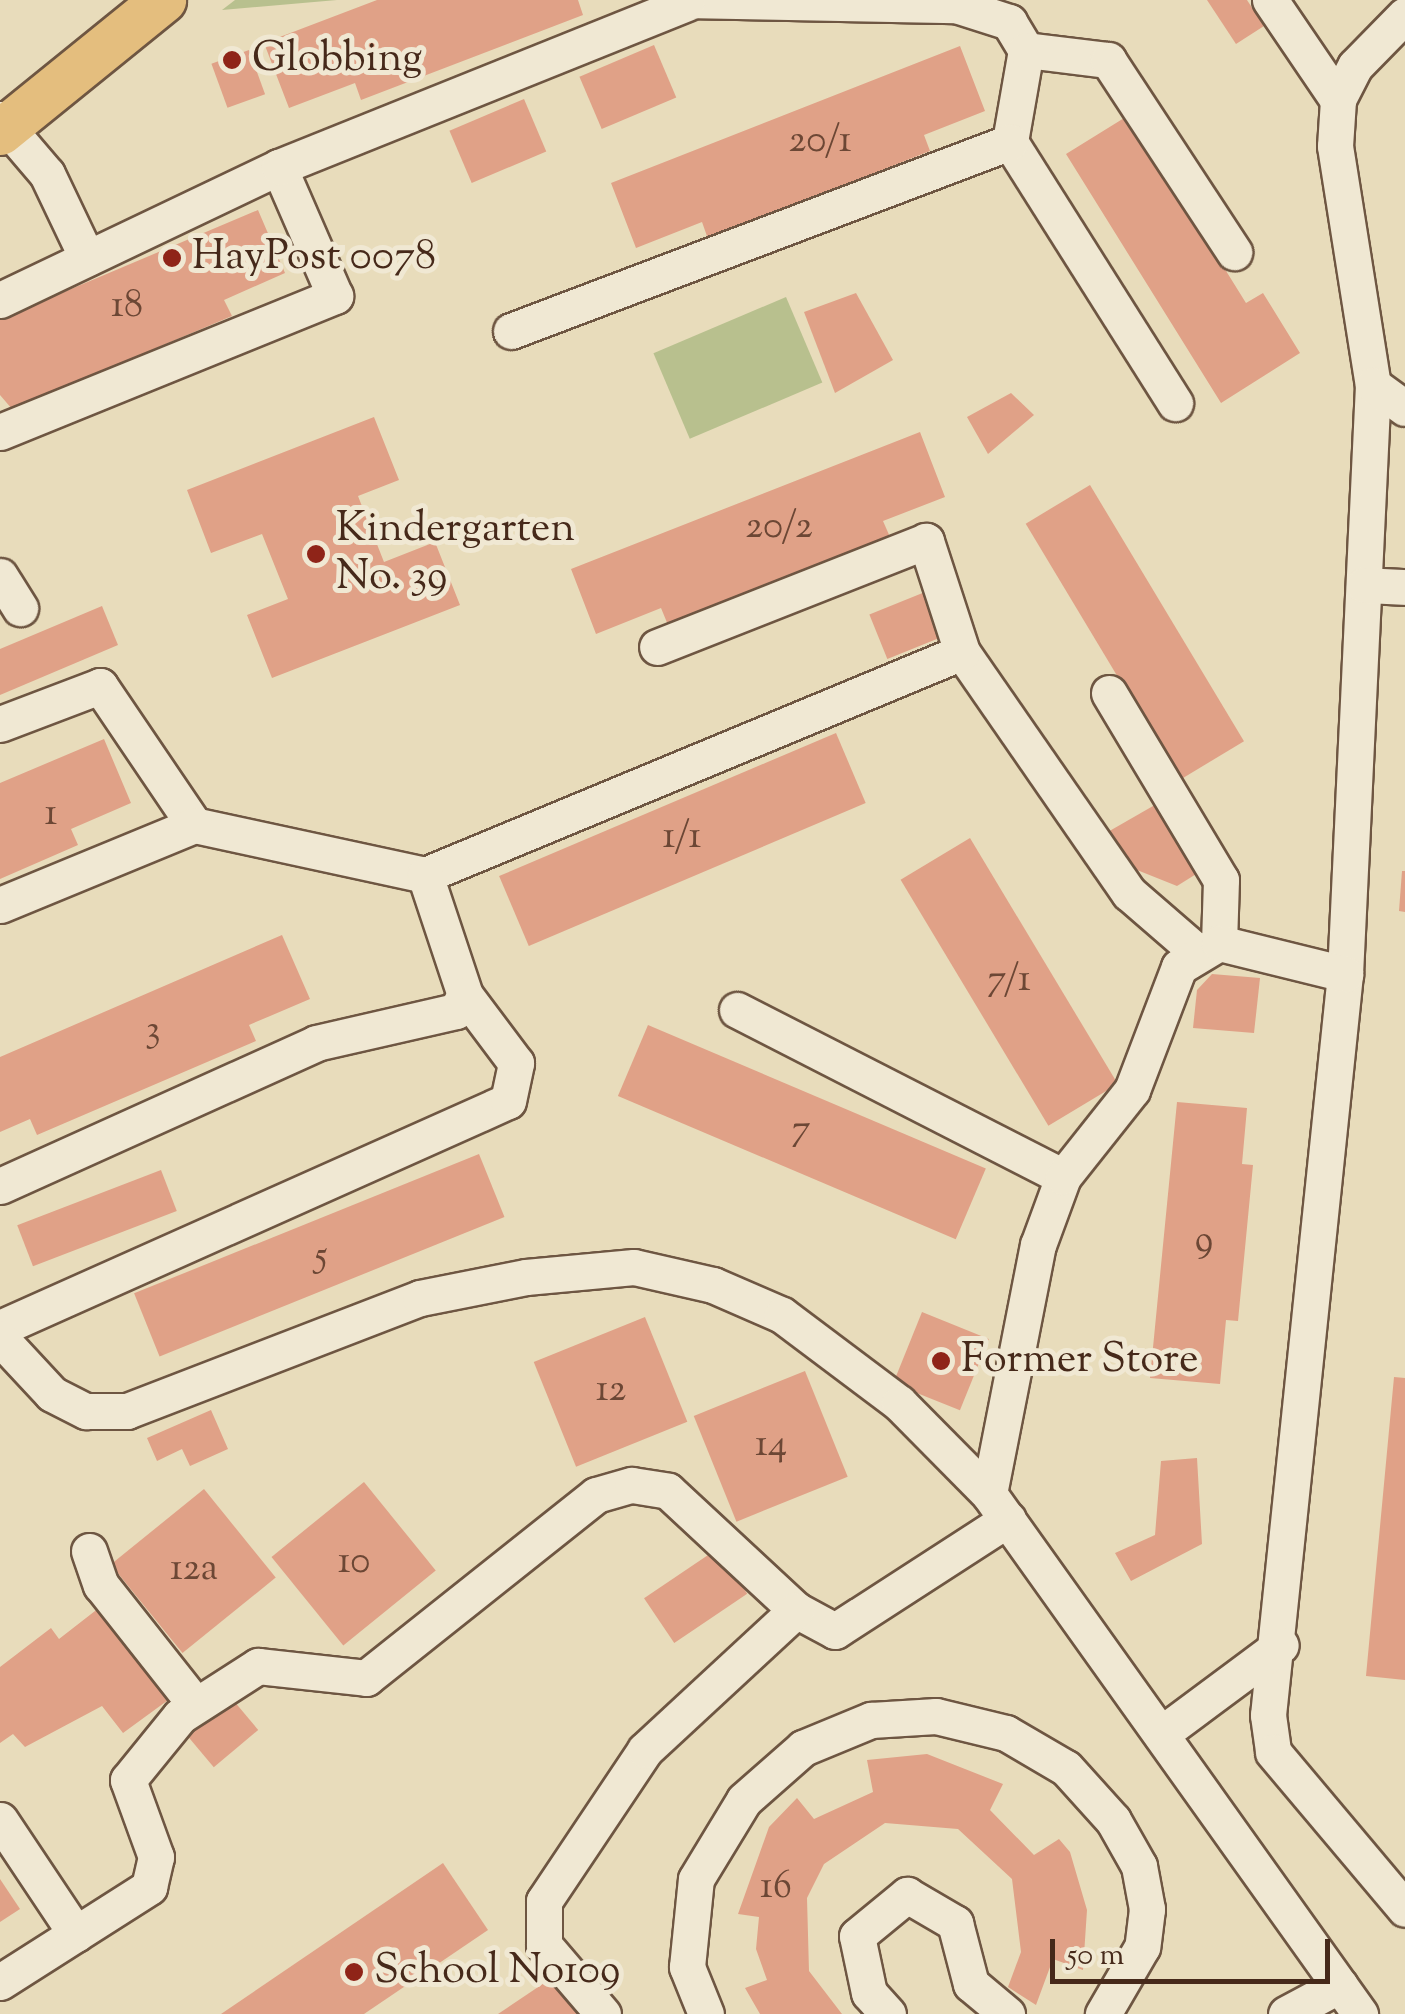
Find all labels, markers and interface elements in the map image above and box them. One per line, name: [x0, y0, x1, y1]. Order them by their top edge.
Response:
place label: Globbing: [252, 35, 423, 85]
marker: Globbing: [221, 49, 243, 71]
house number: 20/1: [788, 120, 852, 166]
place label: HayPost 0078: [192, 233, 436, 283]
marker: HayPost 0078: [161, 247, 183, 269]
house number: 18: [111, 285, 143, 331]
place label: Kindergarten No. 39: [336, 505, 575, 604]
house number: 20/2: [745, 506, 813, 552]
marker: Kindergarten No. 39: [305, 543, 327, 565]
house number: 1: [45, 793, 57, 839]
house number: 1/1: [662, 816, 702, 862]
house number: 7/1: [987, 959, 1031, 1005]
house number: 3: [145, 1010, 161, 1056]
house number: 7: [791, 1109, 811, 1155]
house number: 9: [1195, 1220, 1213, 1266]
house number: 5: [315, 1235, 327, 1281]
place label: Former Store: [961, 1336, 1199, 1386]
marker: Former Store: [930, 1350, 952, 1372]
house number: 12: [596, 1369, 626, 1415]
house number: 14: [755, 1424, 787, 1470]
house number: 10: [338, 1541, 370, 1587]
house number: 12a: [170, 1548, 218, 1594]
house number: 16: [760, 1866, 792, 1912]
scale bar: [1055, 1919, 1335, 1981]
text: 50 m: [1067, 1935, 1124, 1978]
place label: School No109: [374, 1947, 620, 1997]
marker: School No109: [343, 1961, 365, 1983]

